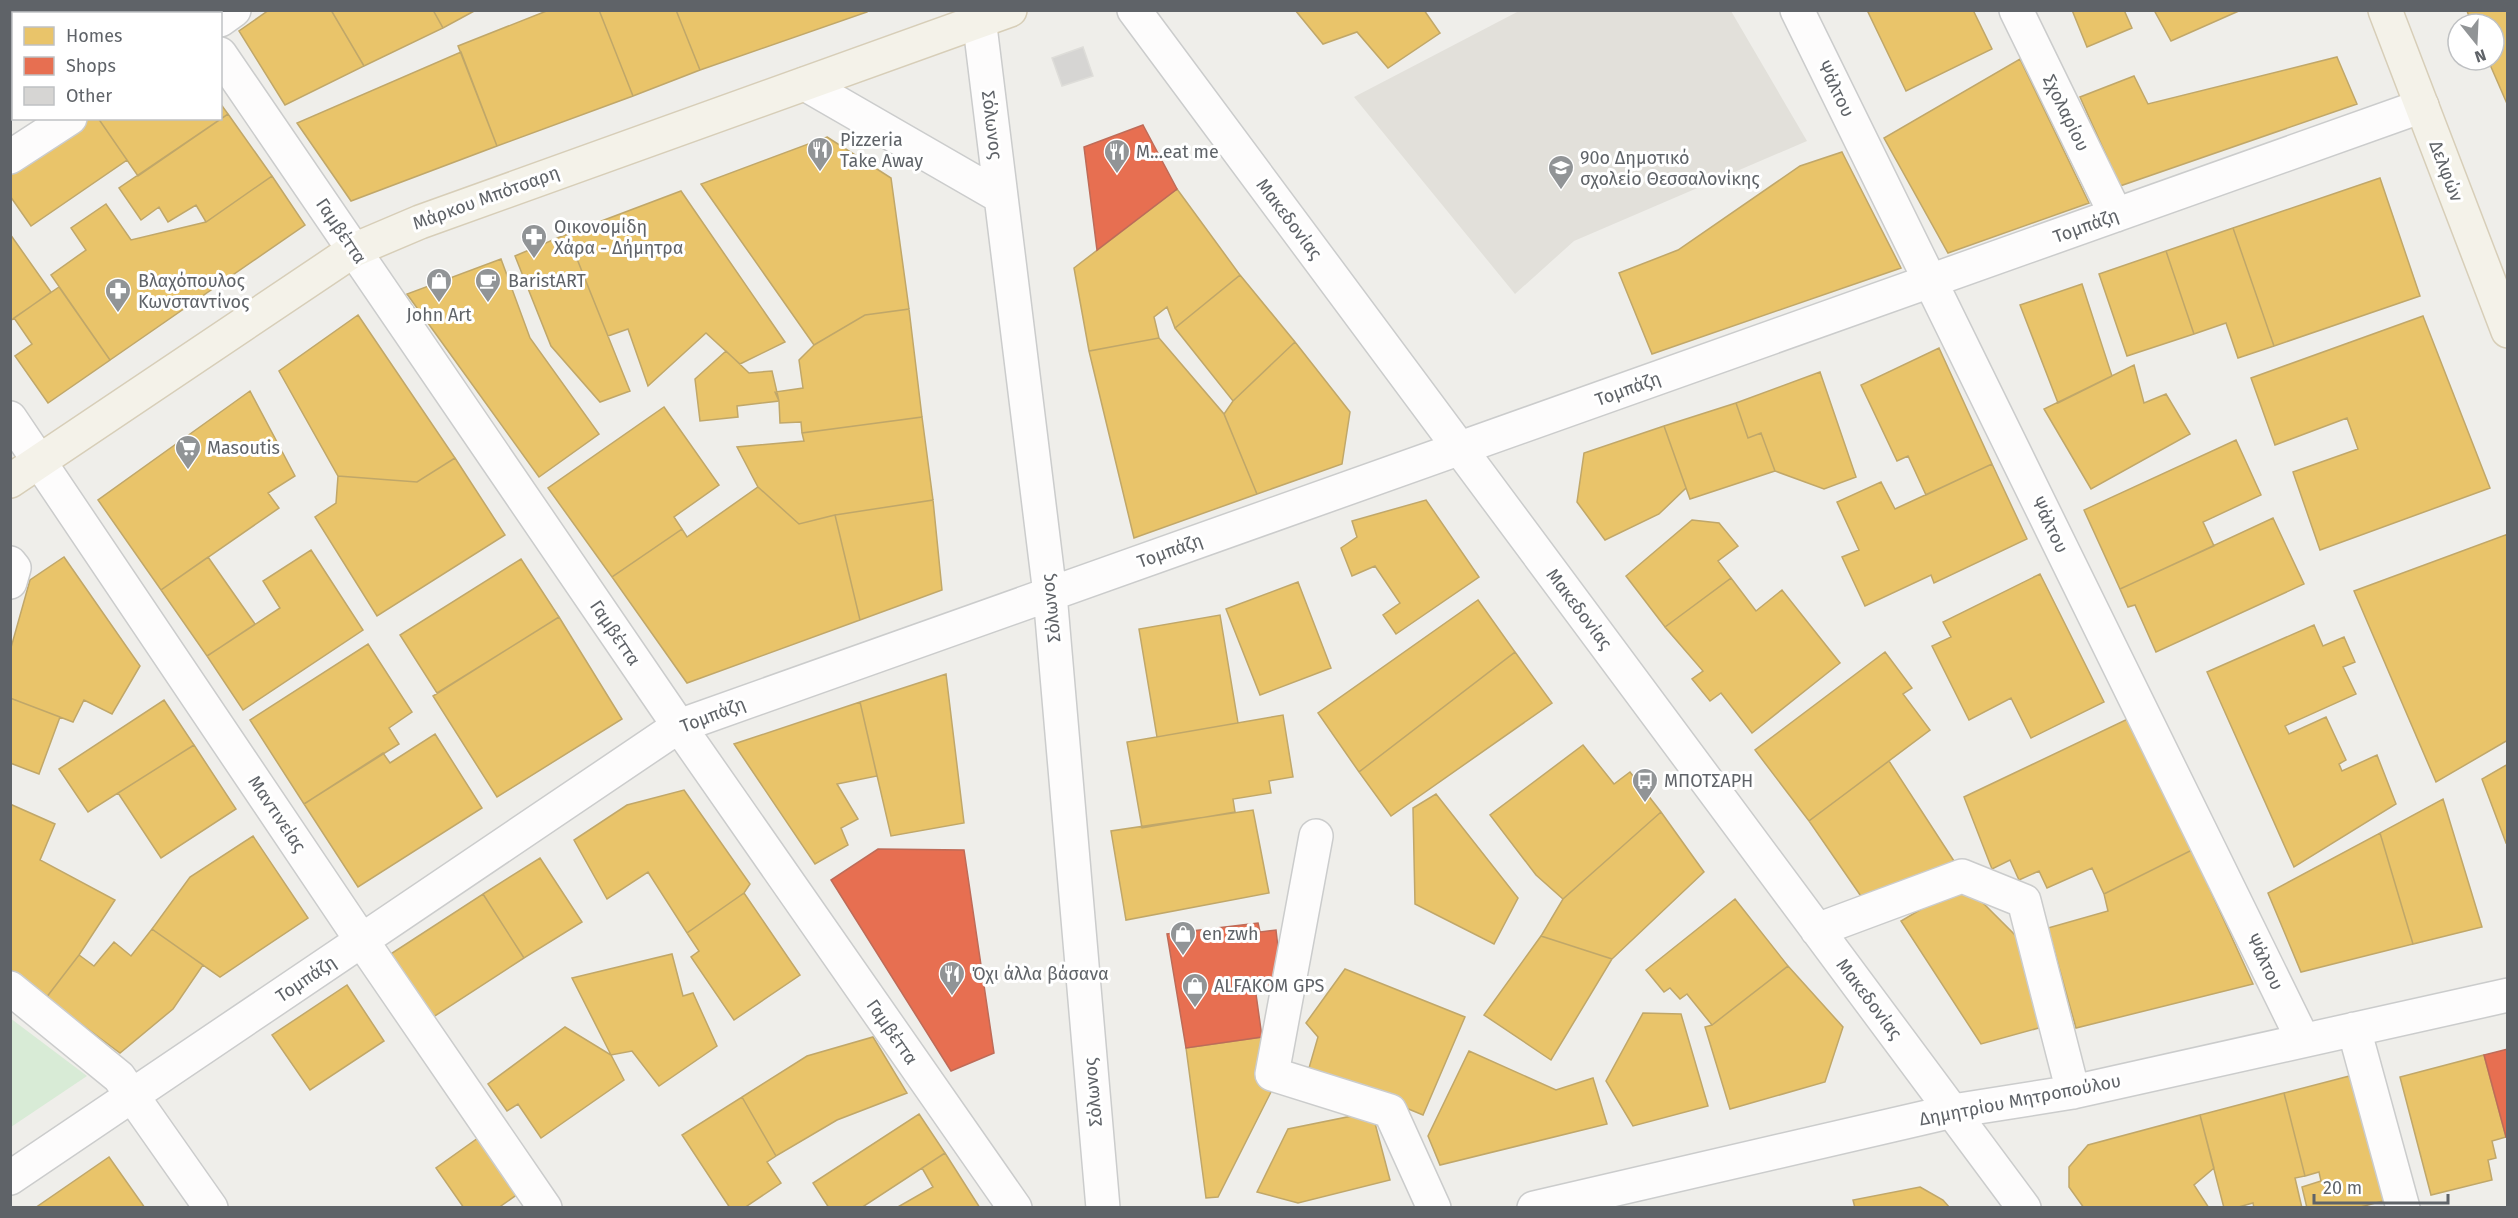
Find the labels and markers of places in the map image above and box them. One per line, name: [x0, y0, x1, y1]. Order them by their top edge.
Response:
place label: Pizzeria Take Away: [840, 129, 923, 172]
restaurant icon: Pizzeria Take Away: [805, 135, 835, 173]
restaurant icon: M...eat me: [1102, 137, 1132, 175]
place label: M...eat me: [1136, 141, 1219, 163]
place label: 90ο Δημοτικό σχολείο Θεσσαλονίκης: [1580, 147, 1760, 190]
school or university icon: 90ο Δημοτικό σχολείο Θεσσαλονίκης: [1546, 153, 1576, 191]
place label: Οικονομίδη Χάρα - Δήμητρα: [554, 216, 683, 259]
pharmacy icon: Οικονομίδη Χάρα - Δήμητρα: [519, 222, 549, 260]
shop icon: John Art: [424, 266, 454, 304]
cafe icon: BaristART: [473, 266, 503, 304]
place label: Βλαχόπουλος Κωνσταντίνος: [138, 270, 250, 313]
place label: BaristART: [508, 270, 587, 292]
pharmacy icon: Βλαχόπουλος Κωνσταντίνος: [103, 276, 133, 314]
place label: John Art: [406, 304, 472, 326]
supermarket icon: Masoutis: [173, 433, 203, 471]
place label: Masoutis: [207, 437, 280, 459]
bus stop icon: ΜΠΟΤΣΑΡΗ: [1630, 766, 1660, 804]
place label: ΜΠΟΤΣΑΡΗ: [1664, 770, 1753, 792]
shop icon: en zwh: [1168, 919, 1198, 957]
place label: en zwh: [1202, 923, 1258, 945]
restaurant icon: Όχι άλλα βάσανα: [937, 959, 967, 997]
place label: Όχι άλλα βάσανα: [972, 963, 1109, 985]
shop icon: ALFAKOM GPS: [1180, 971, 1210, 1009]
place label: ALFAKOM GPS: [1214, 975, 1324, 997]

